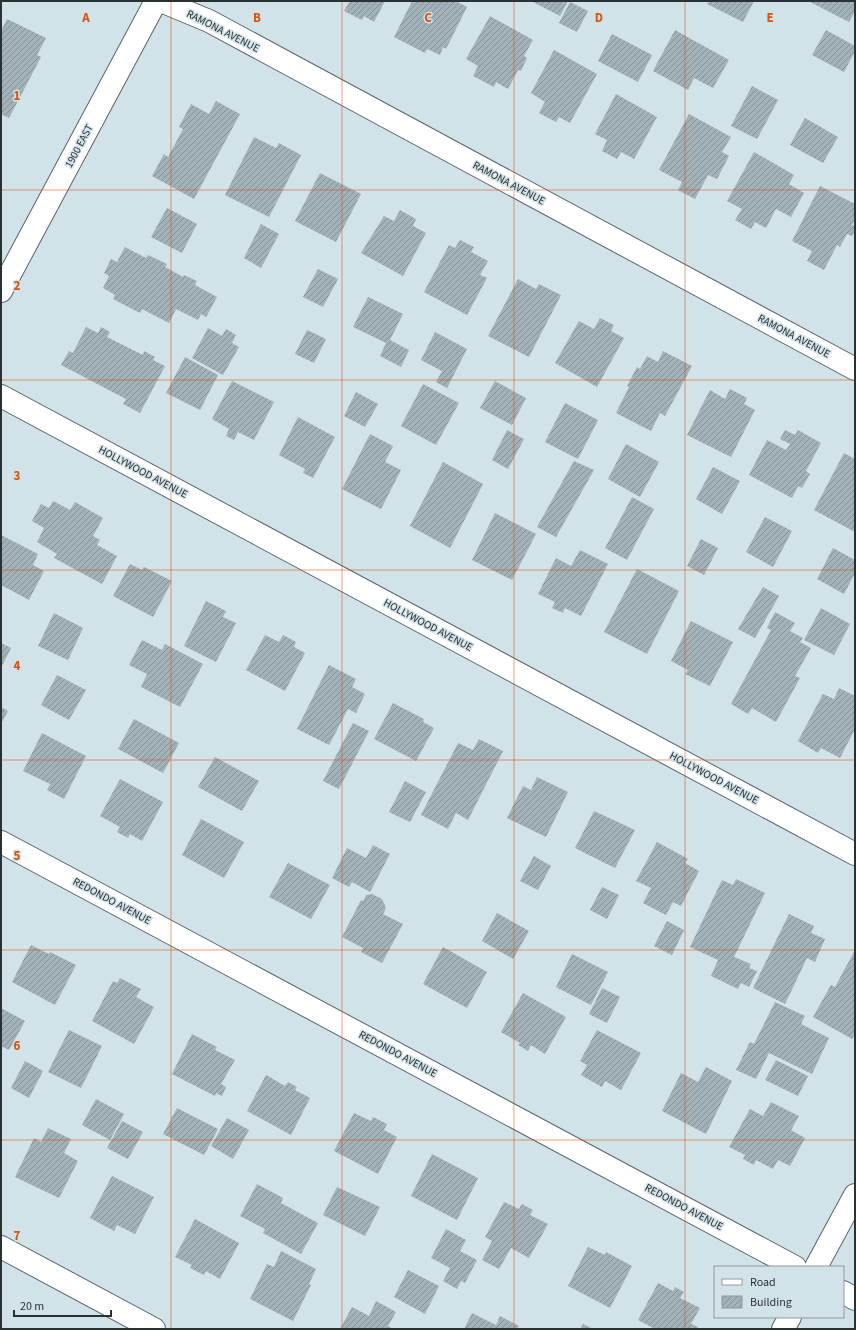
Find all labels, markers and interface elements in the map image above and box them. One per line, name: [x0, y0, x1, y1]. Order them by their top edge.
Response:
street label: RAMONA AVENUE: [184, 6, 262, 56]
text: A: [81, 9, 90, 27]
text: B: [253, 9, 261, 27]
text: C: [424, 9, 432, 27]
text: D: [595, 9, 603, 27]
text: E: [766, 9, 774, 27]
text: 1: [14, 87, 21, 105]
street label: 1900 EAST: [61, 121, 97, 170]
street label: RAMONA AVENUE: [470, 158, 548, 209]
text: 2: [14, 277, 21, 295]
street label: RAMONA AVENUE: [755, 311, 833, 362]
street label: HOLLYWOOD AVENUE: [96, 442, 190, 502]
text: 3: [14, 467, 21, 485]
street label: HOLLYWOOD AVENUE: [381, 595, 475, 655]
text: 4: [14, 657, 21, 675]
street label: HOLLYWOOD AVENUE: [667, 748, 761, 808]
text: 5: [14, 847, 21, 865]
street label: REDONDO AVENUE: [70, 874, 154, 928]
street label: REDONDO AVENUE: [356, 1027, 440, 1081]
text: 6: [14, 1037, 21, 1055]
street label: REDONDO AVENUE: [642, 1180, 726, 1234]
text: 7: [14, 1227, 21, 1245]
legend: [714, 1266, 844, 1318]
text: Road: [750, 1274, 776, 1291]
scale bar: [14, 1292, 111, 1318]
text: Building: [750, 1294, 792, 1311]
text: 20 m: [20, 1298, 44, 1315]

